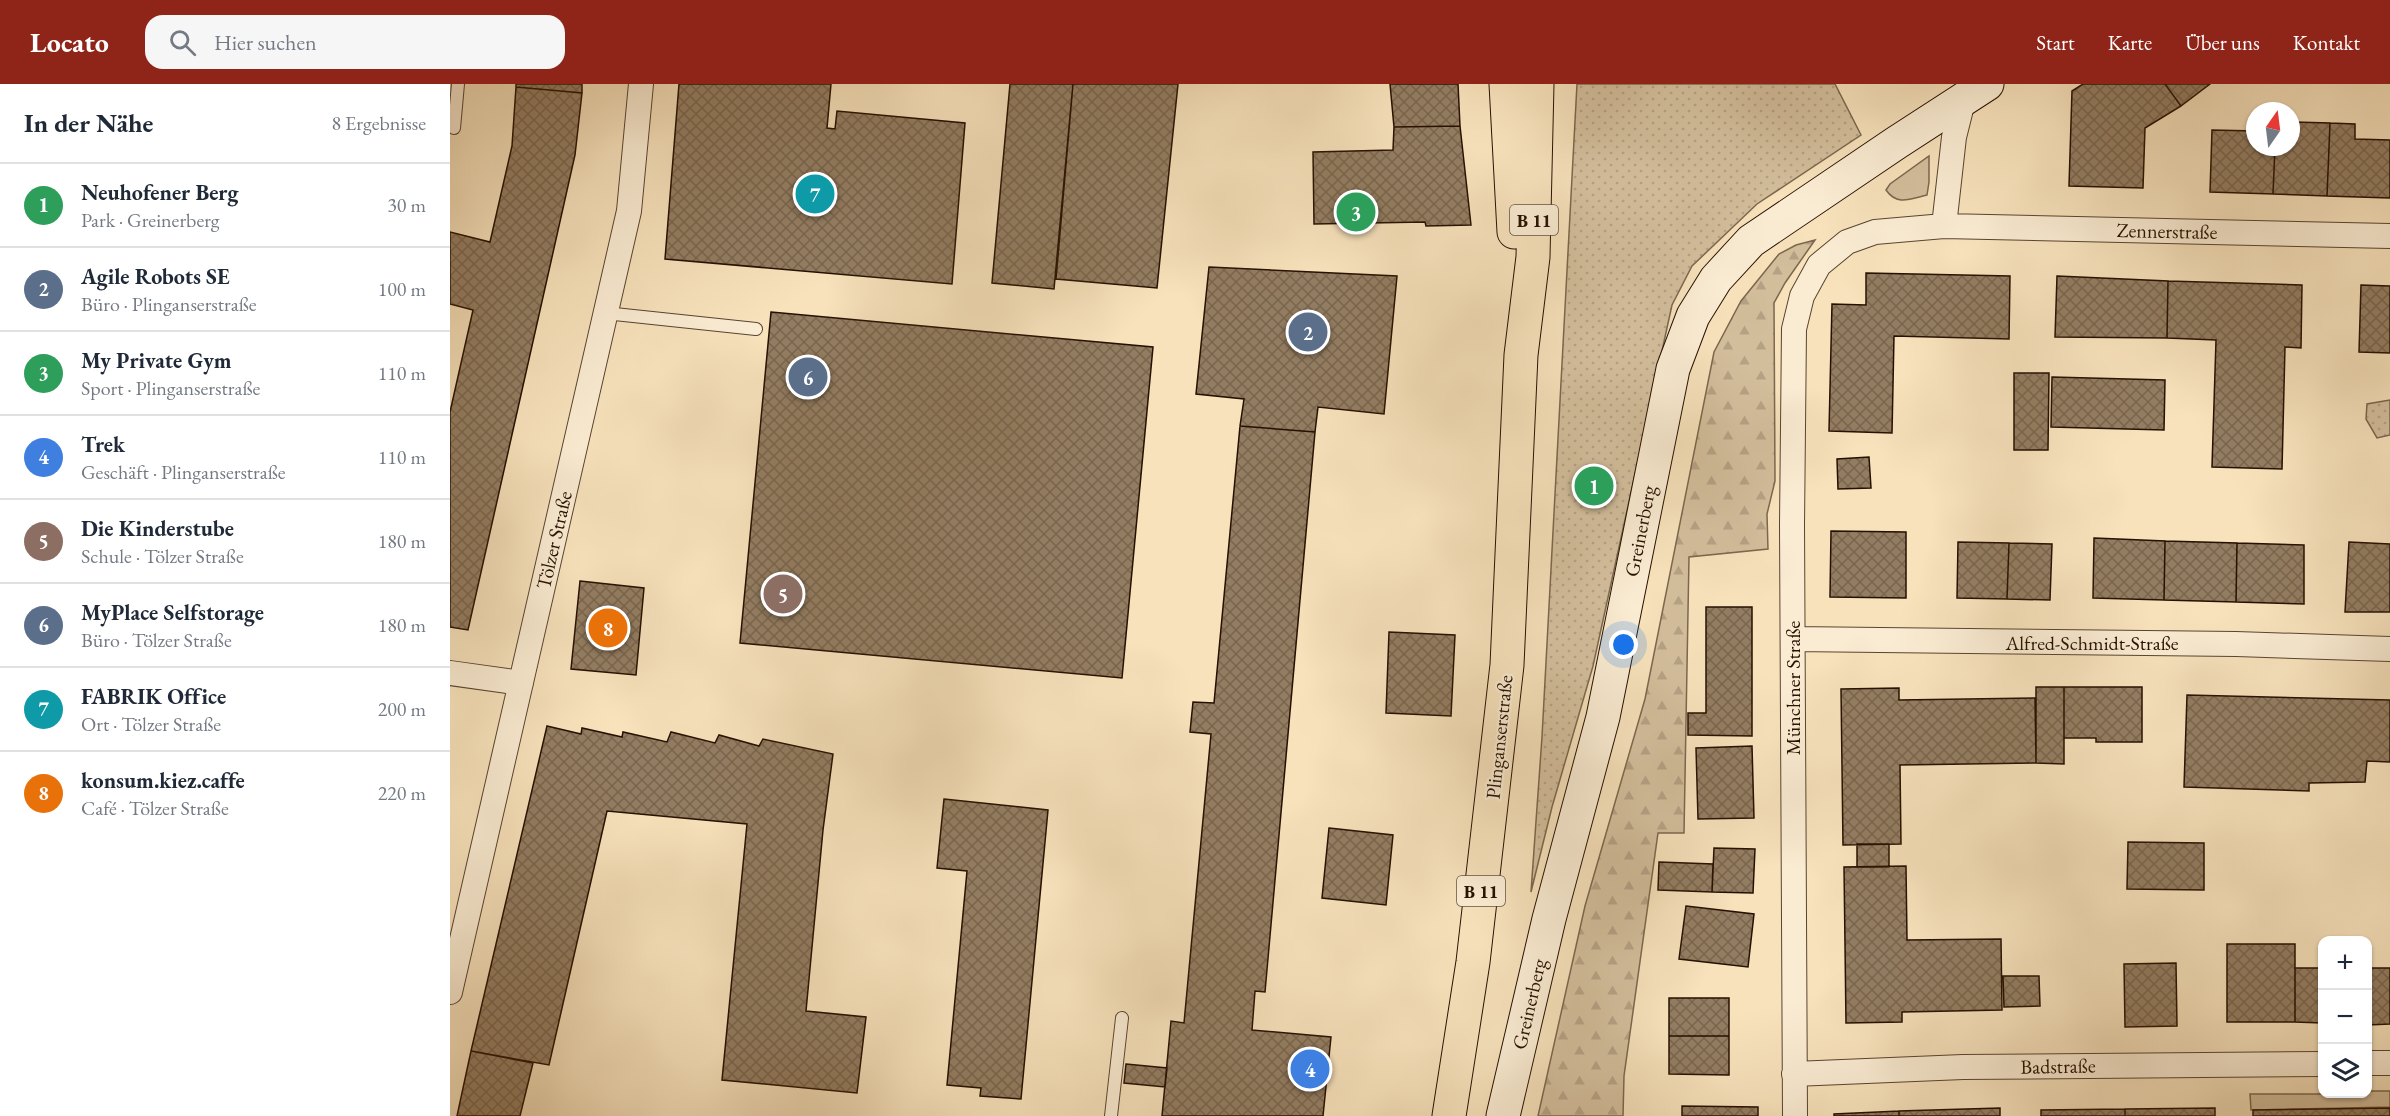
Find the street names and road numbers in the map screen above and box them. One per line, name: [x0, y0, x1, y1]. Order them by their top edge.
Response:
road number: B 11: [1510, 205, 1558, 235]
street label: Zennerstraße: [2116, 217, 2218, 245]
street label: Greinerberg: [1618, 483, 1662, 579]
street label: Tölzer Straße: [530, 488, 578, 592]
street label: Münchner Straße: [1780, 620, 1806, 755]
street label: Alfred-Schmidt-Straße: [2004, 630, 2179, 656]
street label: Plinganserstraße: [1480, 673, 1518, 800]
road number: B 11: [1457, 876, 1505, 906]
street label: Greinerberg: [1506, 956, 1552, 1052]
street label: Badstraße: [2020, 1052, 2096, 1080]

